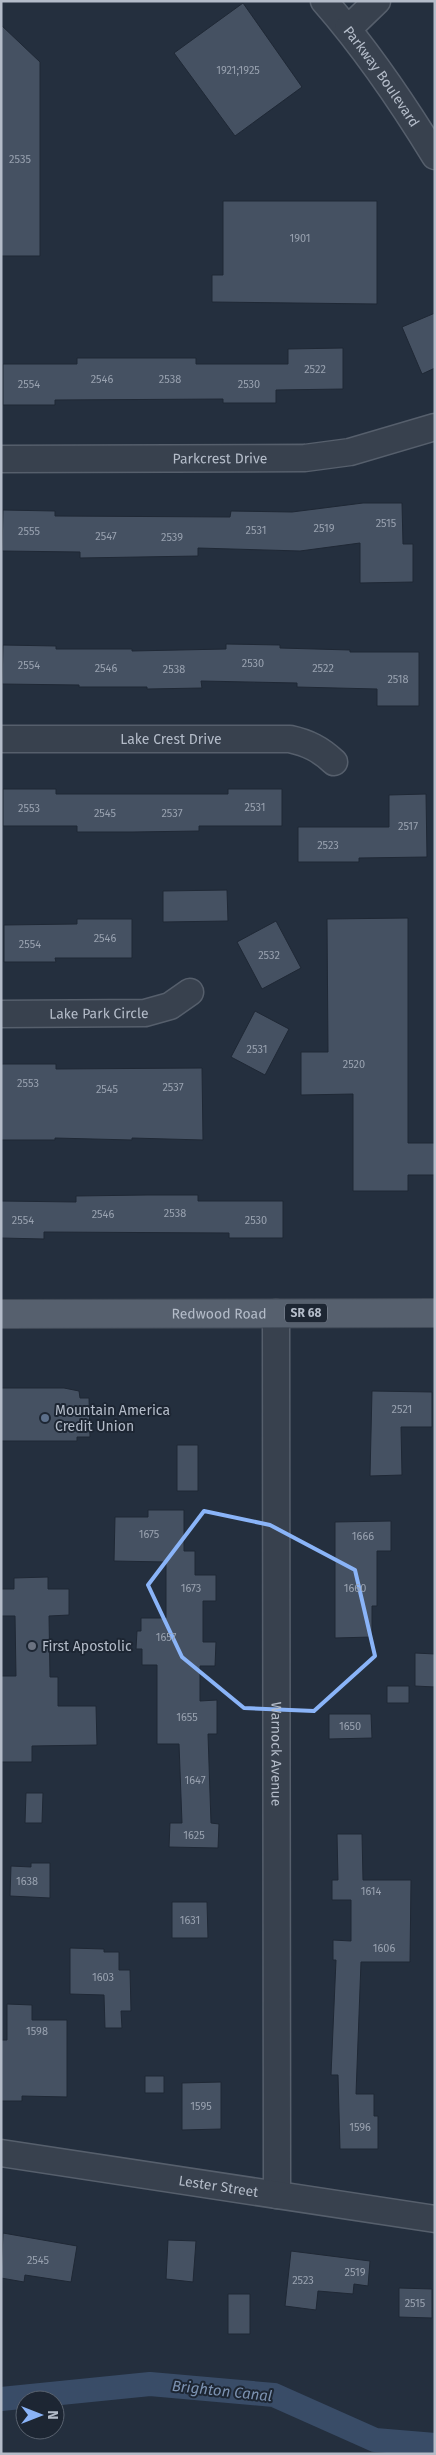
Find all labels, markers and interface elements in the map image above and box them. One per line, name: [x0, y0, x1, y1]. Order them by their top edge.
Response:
street label: Parkway Boulevard: [340, 23, 423, 130]
house number: 1921;1925: [216, 64, 260, 77]
house number: 2535: [9, 153, 31, 166]
house number: 1901: [289, 232, 311, 245]
house number: 2522: [304, 363, 326, 376]
house number: 2546: [91, 373, 113, 386]
house number: 2538: [159, 373, 181, 386]
house number: 2554: [18, 378, 40, 391]
house number: 2530: [238, 378, 260, 391]
street label: Parkcrest Drive: [172, 450, 268, 467]
house number: 2515: [376, 517, 397, 530]
house number: 2519: [314, 522, 335, 535]
house number: 2531: [246, 524, 266, 537]
house number: 2555: [18, 525, 40, 538]
house number: 2547: [95, 530, 117, 543]
house number: 2539: [161, 531, 183, 544]
house number: 2530: [242, 657, 264, 670]
house number: 2554: [18, 659, 40, 672]
house number: 2546: [95, 662, 117, 675]
house number: 2522: [312, 662, 334, 675]
house number: 2538: [163, 663, 185, 676]
house number: 2518: [387, 673, 409, 686]
street label: Lake Crest Drive: [120, 731, 222, 748]
house number: 2531: [245, 801, 265, 814]
house number: 2553: [18, 802, 40, 815]
house number: 2545: [94, 807, 117, 820]
house number: 2537: [161, 807, 183, 820]
house number: 2517: [398, 820, 418, 833]
house number: 2523: [317, 839, 339, 852]
house number: 2546: [94, 932, 116, 945]
house number: 2554: [19, 938, 41, 951]
house number: 2532: [258, 949, 280, 962]
street label: Lake Park Circle: [49, 1004, 149, 1022]
house number: 2531: [247, 1043, 267, 1056]
house number: 2520: [343, 1058, 365, 1071]
house number: 2553: [17, 1077, 39, 1090]
house number: 2537: [162, 1081, 184, 1094]
house number: 2545: [96, 1083, 119, 1096]
house number: 2538: [164, 1207, 186, 1220]
house number: 2546: [92, 1208, 114, 1221]
house number: 2554: [12, 1214, 34, 1227]
house number: 2530: [245, 1214, 267, 1227]
road number: SR 68: [285, 1304, 327, 1322]
street label: Redwood Road: [171, 1305, 267, 1322]
place label: Mountain America Credit Union: [55, 1402, 170, 1435]
house number: 2521: [392, 1403, 412, 1416]
marker: Mountain America Credit Union: [39, 1412, 51, 1424]
house number: 1675: [139, 1528, 160, 1541]
house number: 1666: [352, 1530, 374, 1543]
house number: 1673: [181, 1582, 201, 1595]
house number: 1660: [344, 1582, 366, 1595]
house number: 1657: [156, 1631, 176, 1644]
place label: First Apostolic: [42, 1638, 132, 1655]
marker: First Apostolic: [26, 1640, 38, 1652]
street label: Warnock Avenue: [268, 1702, 285, 1806]
house number: 1655: [176, 1711, 198, 1724]
house number: 1650: [339, 1720, 361, 1733]
house number: 1647: [184, 1774, 206, 1787]
house number: 1625: [183, 1829, 205, 1842]
house number: 1638: [16, 1875, 38, 1888]
house number: 1614: [361, 1885, 381, 1898]
house number: 1631: [180, 1914, 200, 1927]
house number: 1606: [373, 1942, 395, 1955]
house number: 1603: [92, 1971, 114, 1984]
house number: 1598: [26, 2025, 48, 2038]
house number: 1595: [190, 2100, 212, 2113]
house number: 1596: [349, 2121, 371, 2134]
street label: Lester Street: [177, 2172, 260, 2201]
house number: 2545: [27, 2254, 50, 2267]
house number: 2519: [345, 2266, 366, 2279]
house number: 2523: [292, 2274, 314, 2287]
house number: 2515: [405, 2297, 426, 2310]
water label: Brighton Canal: [171, 2377, 273, 2405]
north arrow: [15, 2390, 65, 2440]
text: N: [44, 2410, 61, 2420]

